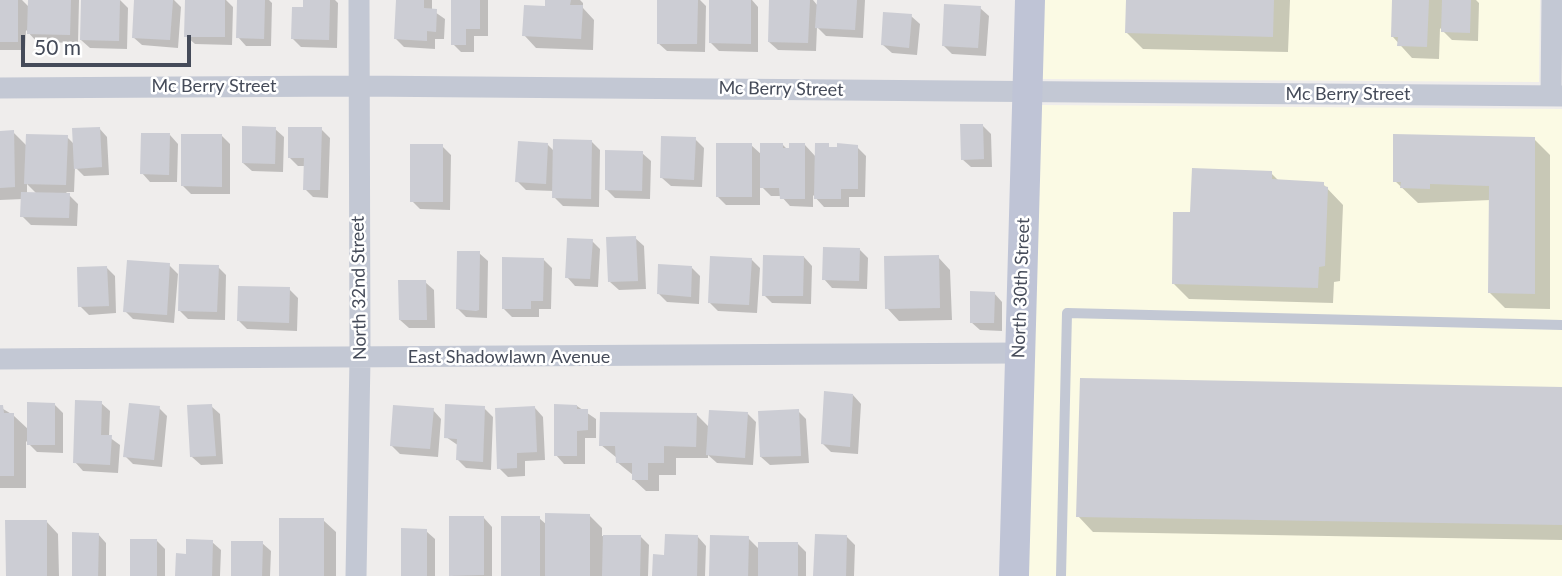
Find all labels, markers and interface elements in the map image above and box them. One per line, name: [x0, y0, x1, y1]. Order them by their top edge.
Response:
scale bar: [24, 21, 194, 65]
text: 50 m: [34, 34, 81, 59]
street label: Mc Berry Street: [151, 75, 277, 97]
street label: Mc Berry Street: [718, 77, 844, 101]
street label: Mc Berry Street: [1285, 83, 1411, 105]
street label: North 32nd Street: [347, 216, 371, 360]
street label: North 30th Street: [1008, 217, 1034, 359]
street label: East Shadowlawn Avenue: [408, 346, 610, 368]

